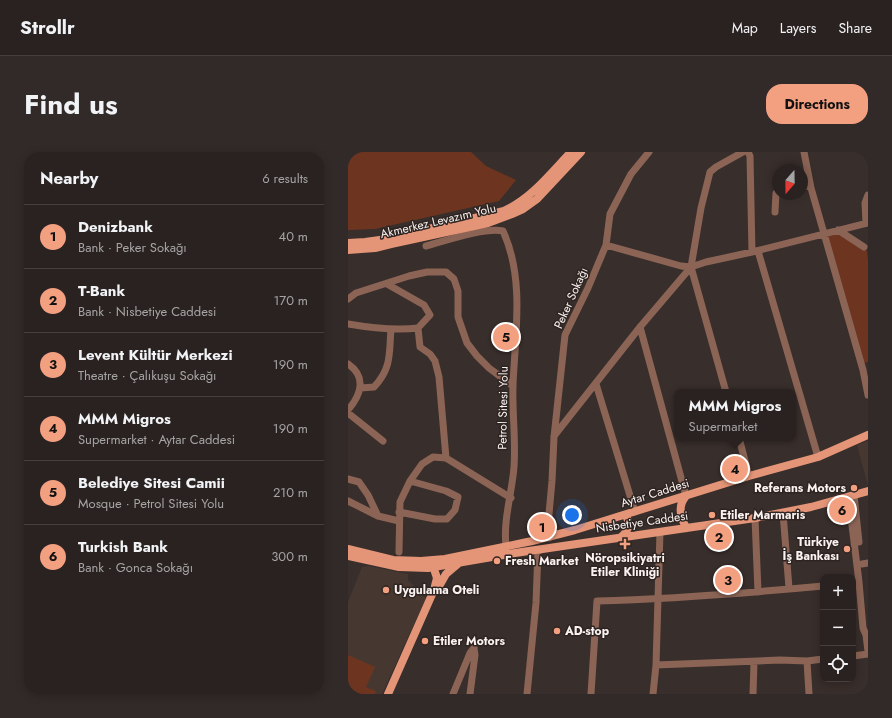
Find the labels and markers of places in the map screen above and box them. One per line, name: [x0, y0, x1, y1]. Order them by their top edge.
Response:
pin: 5: [493, 322, 519, 352]
pin: 4: [722, 454, 748, 484]
place label: Referans Motors: [754, 479, 847, 497]
marker: Referans Motors: [849, 483, 859, 493]
pin: 6: [829, 495, 855, 525]
place label: Etiler Marmaris: [720, 506, 806, 524]
marker: Etiler Marmaris: [707, 510, 717, 520]
pin: 1: [529, 512, 555, 542]
pin: 2: [706, 522, 732, 552]
place label: Türkiye İş Bankası: [783, 533, 839, 565]
marker: Nöropsikiyatri Etiler Kliniği: [619, 538, 631, 550]
marker: Türkiye İş Bankası: [842, 544, 852, 554]
place label: Nöropsikiyatri Etiler Kliniği: [585, 549, 665, 581]
place label: Fresh Market: [505, 552, 579, 570]
marker: Fresh Market: [492, 556, 502, 566]
pin: 3: [715, 565, 741, 595]
place label: Uygulama Oteli: [394, 581, 479, 599]
marker: Uygulama Oteli: [381, 585, 391, 595]
place label: AD-stop: [564, 622, 610, 640]
marker: AD-stop: [552, 626, 562, 636]
place label: Etiler Motors: [433, 632, 506, 650]
marker: Etiler Motors: [420, 636, 430, 646]

